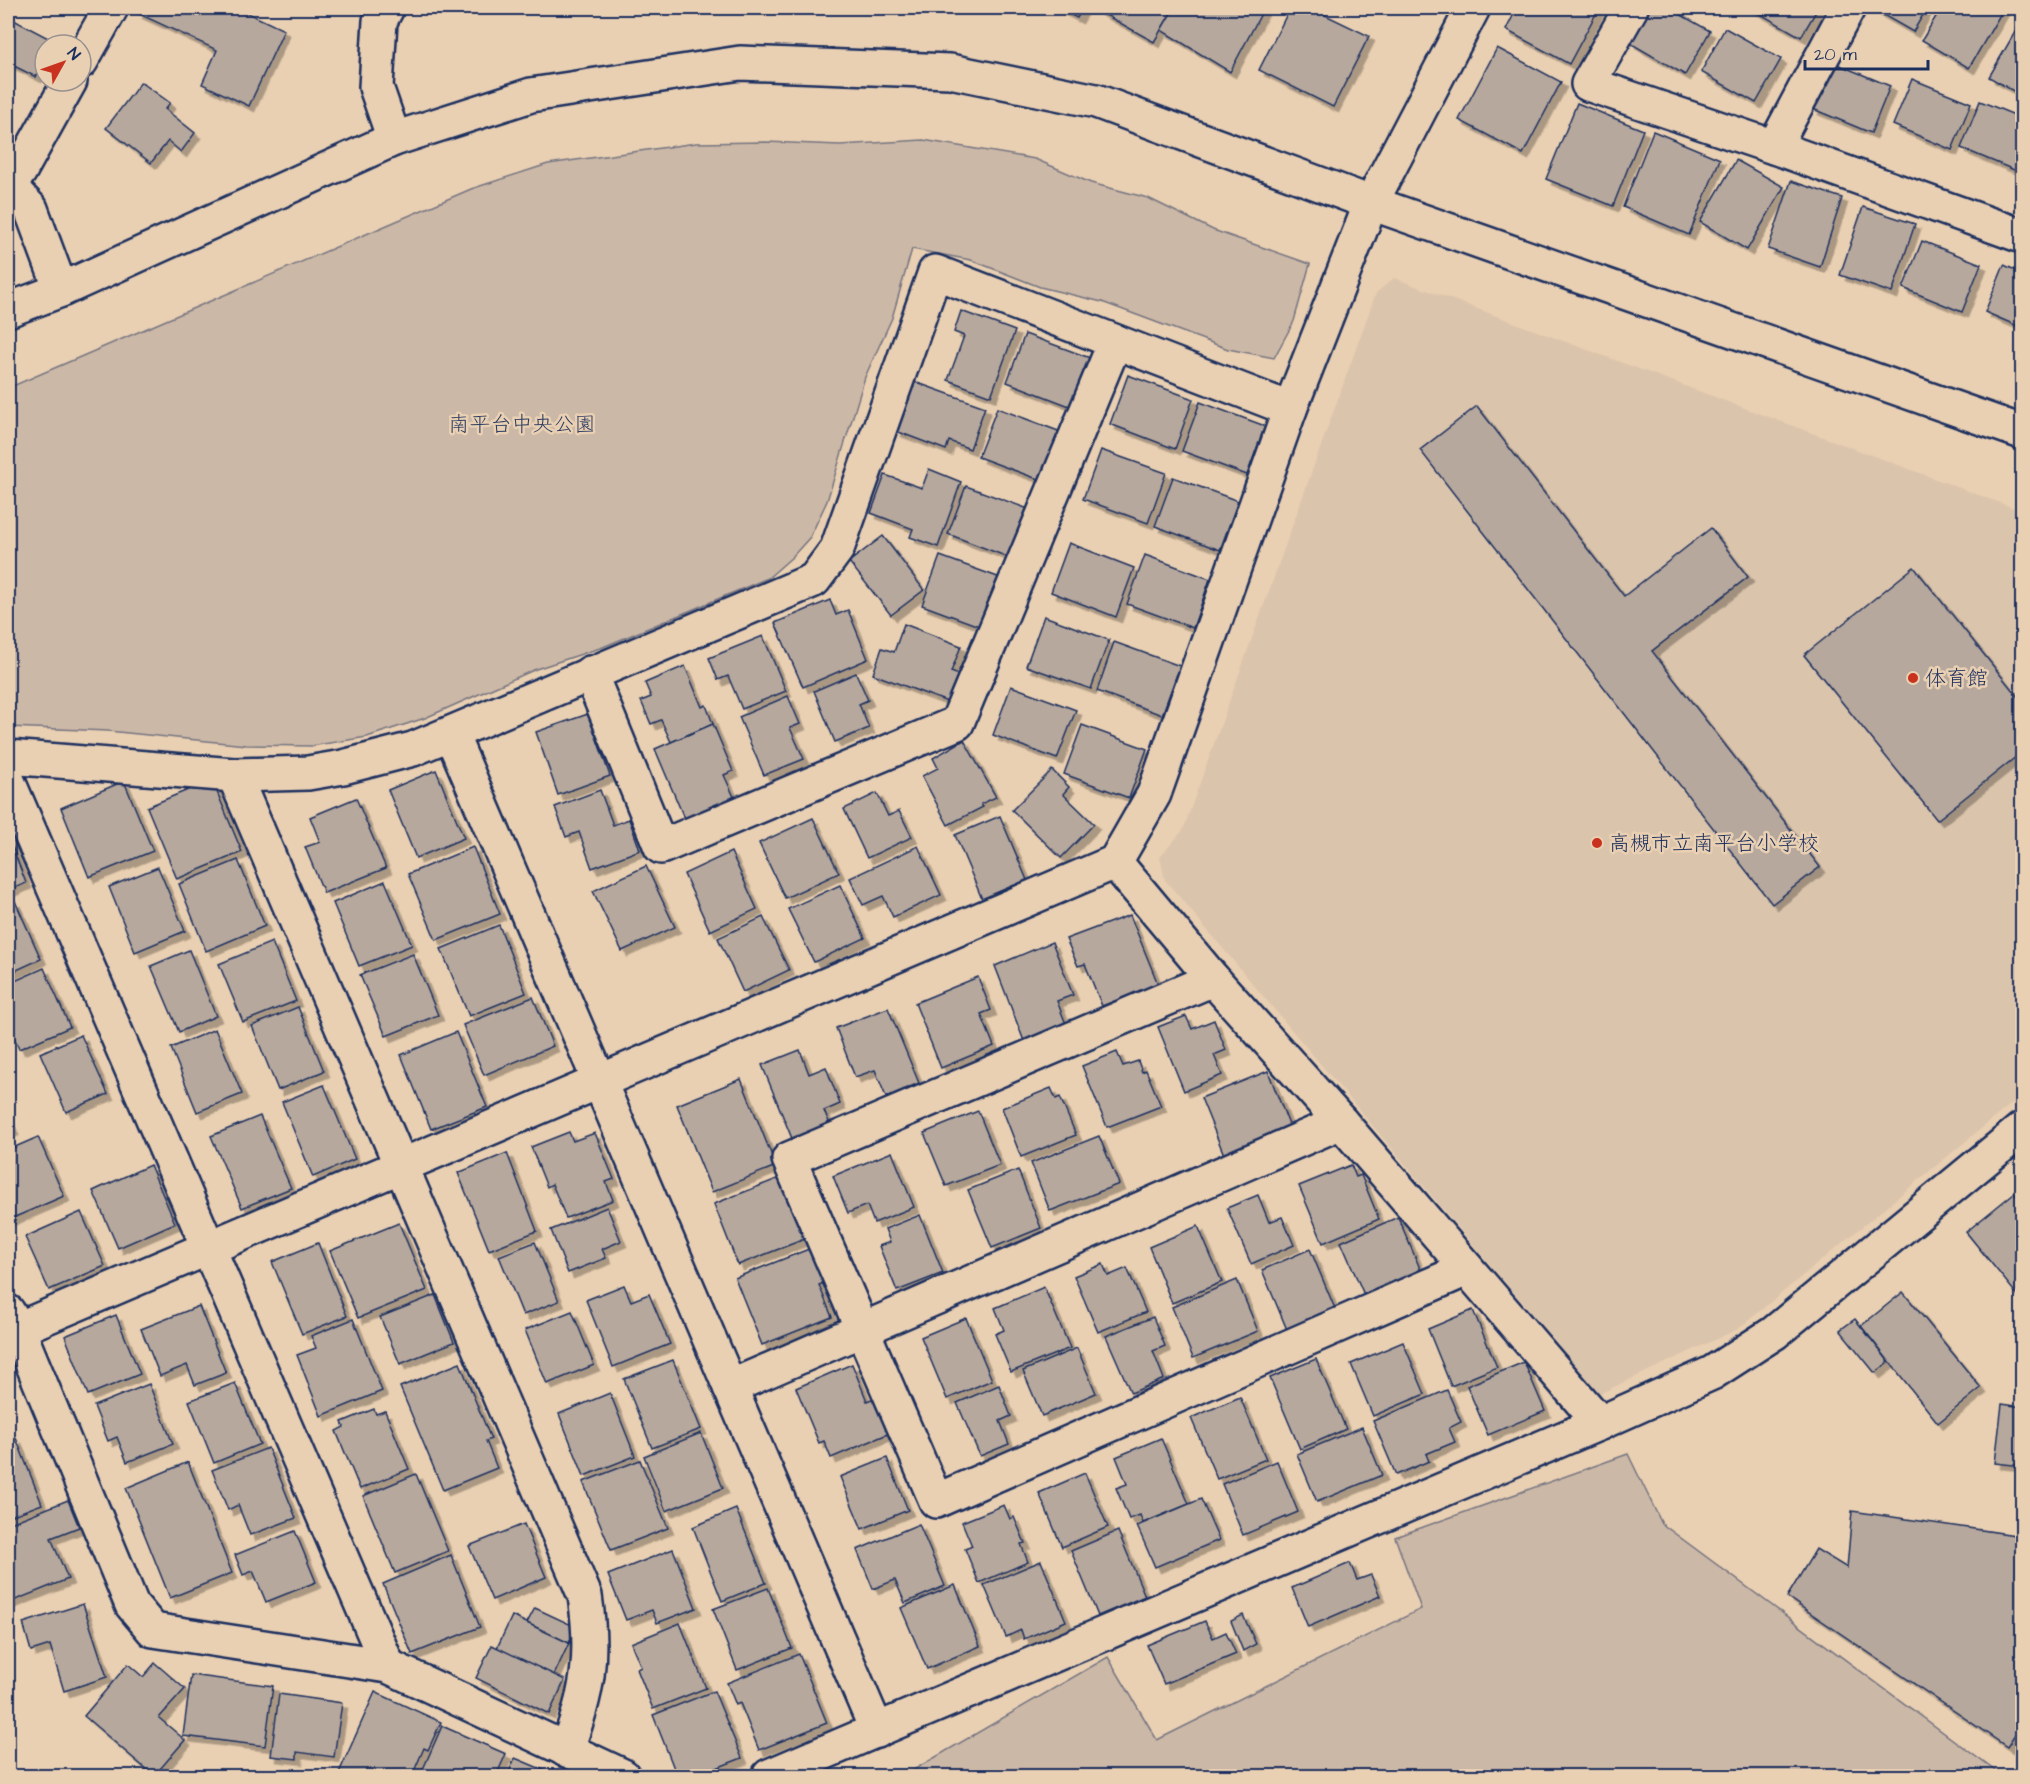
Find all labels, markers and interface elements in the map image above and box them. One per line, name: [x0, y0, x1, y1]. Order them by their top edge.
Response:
north arrow: [33, 33, 93, 93]
scale bar: [1805, 33, 1928, 71]
text: 20 m: [1814, 42, 1857, 67]
text: N: [62, 43, 85, 65]
park label: 南平台中央公園: [449, 410, 596, 439]
place label: 体育館: [1925, 664, 1988, 693]
marker: 体育館: [1906, 671, 1920, 685]
place label: 高槻市立南平台小学校: [1609, 829, 1819, 858]
marker: 高槻市立南平台小学校: [1590, 836, 1604, 850]

